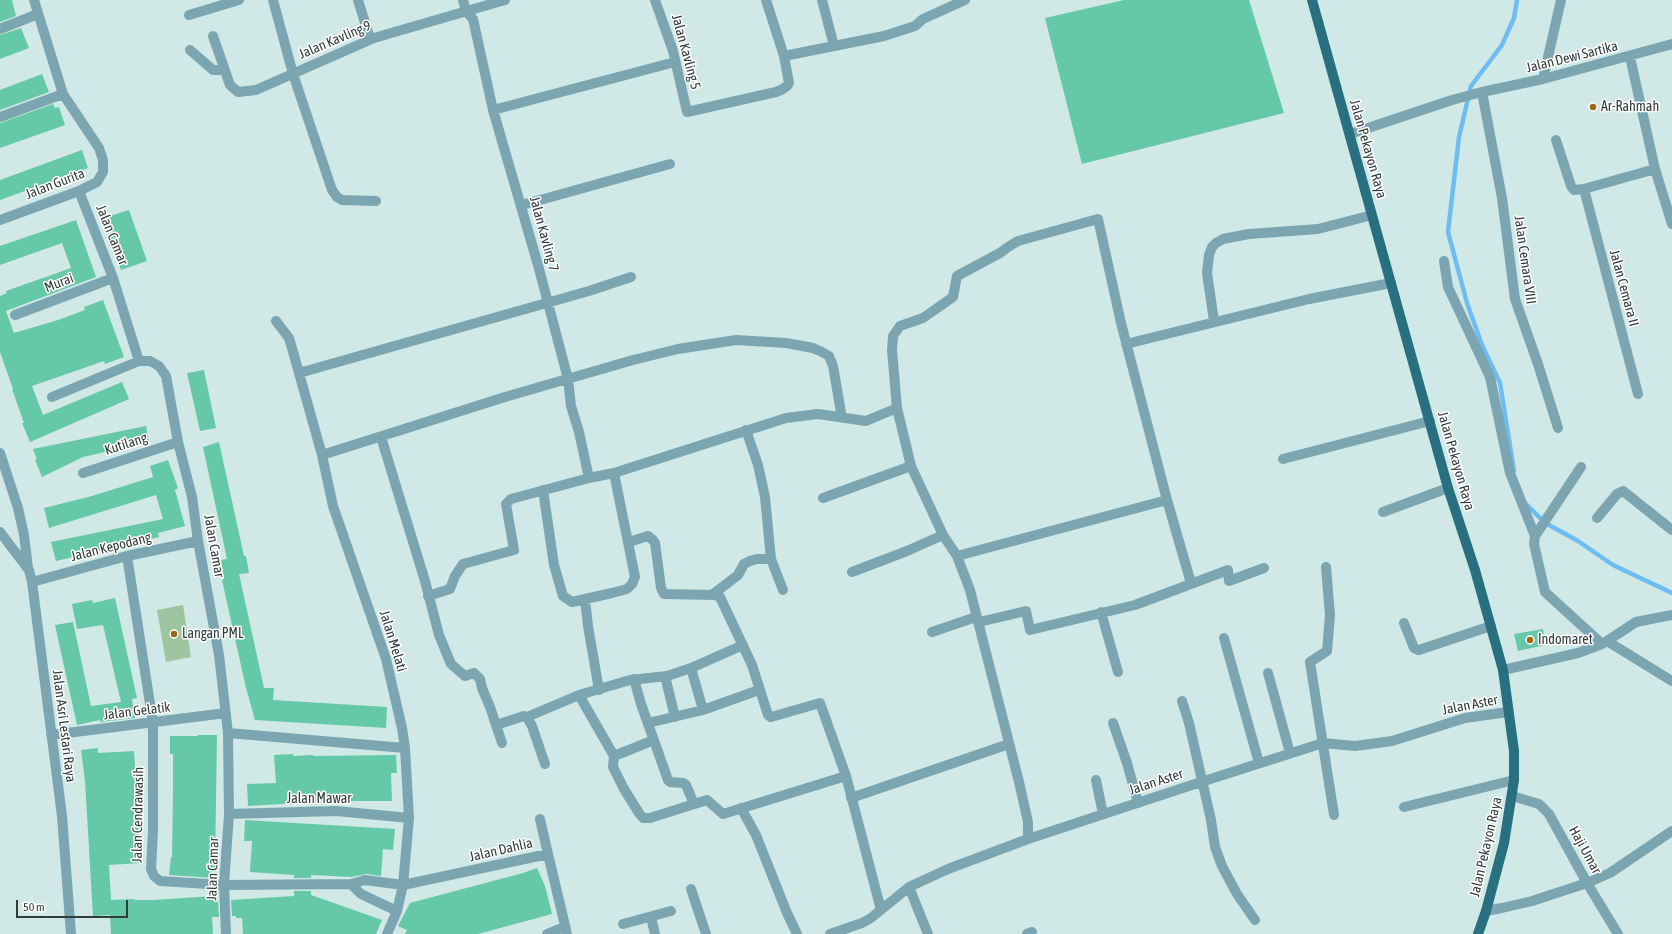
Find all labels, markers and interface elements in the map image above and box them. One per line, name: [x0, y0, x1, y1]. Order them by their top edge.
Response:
street label: Jalan Kavling 5: [668, 13, 704, 91]
street label: Jalan Kavling 9: [296, 17, 374, 63]
street label: Jalan Dewi Sartika: [1524, 38, 1620, 76]
street label: Jalan Pekayon Raya: [1346, 98, 1390, 200]
place label: Ar-Rahmah: [1601, 99, 1659, 115]
marker: Ar-Rahmah: [1588, 102, 1598, 112]
street label: Jalan Gurita: [23, 165, 87, 203]
street label: Jalan Kavling 7: [526, 195, 562, 273]
street label: Jalan Camar: [92, 202, 132, 268]
street label: Jalan Cemara VIII: [1510, 215, 1540, 305]
street label: Jalan Cemara II: [1606, 248, 1642, 328]
street label: Murai: [42, 270, 76, 296]
street label: Jalan Pekayon Raya: [1434, 410, 1478, 512]
street label: Kutilang: [103, 429, 149, 459]
street label: Jalan Camar: [200, 513, 228, 579]
street label: Jalan Kepodang: [69, 529, 153, 565]
street label: Jalan Melati: [376, 608, 410, 674]
place label: Langan PML: [182, 626, 243, 642]
marker: Langan PML: [169, 629, 179, 639]
place label: Indomaret: [1538, 632, 1593, 648]
marker: Indomaret: [1525, 635, 1535, 645]
street label: Jalan Asri Lestari Raya: [49, 669, 79, 783]
street label: Jalan Aster: [1441, 691, 1499, 719]
street label: Jalan Gelatik: [103, 699, 171, 723]
street label: Jalan Aster: [1127, 765, 1185, 799]
street label: Jalan Cendrawasih: [129, 767, 147, 863]
street label: Jalan Mawar: [287, 791, 351, 807]
street label: Jalan Pekayon Raya: [1466, 795, 1506, 899]
street label: Haji Umar: [1565, 823, 1605, 877]
street label: Jalan Dahlia: [468, 835, 534, 865]
street label: Jalan Camar: [203, 837, 223, 901]
scale bar: [18, 892, 130, 918]
text: 50 m: [23, 900, 45, 914]

